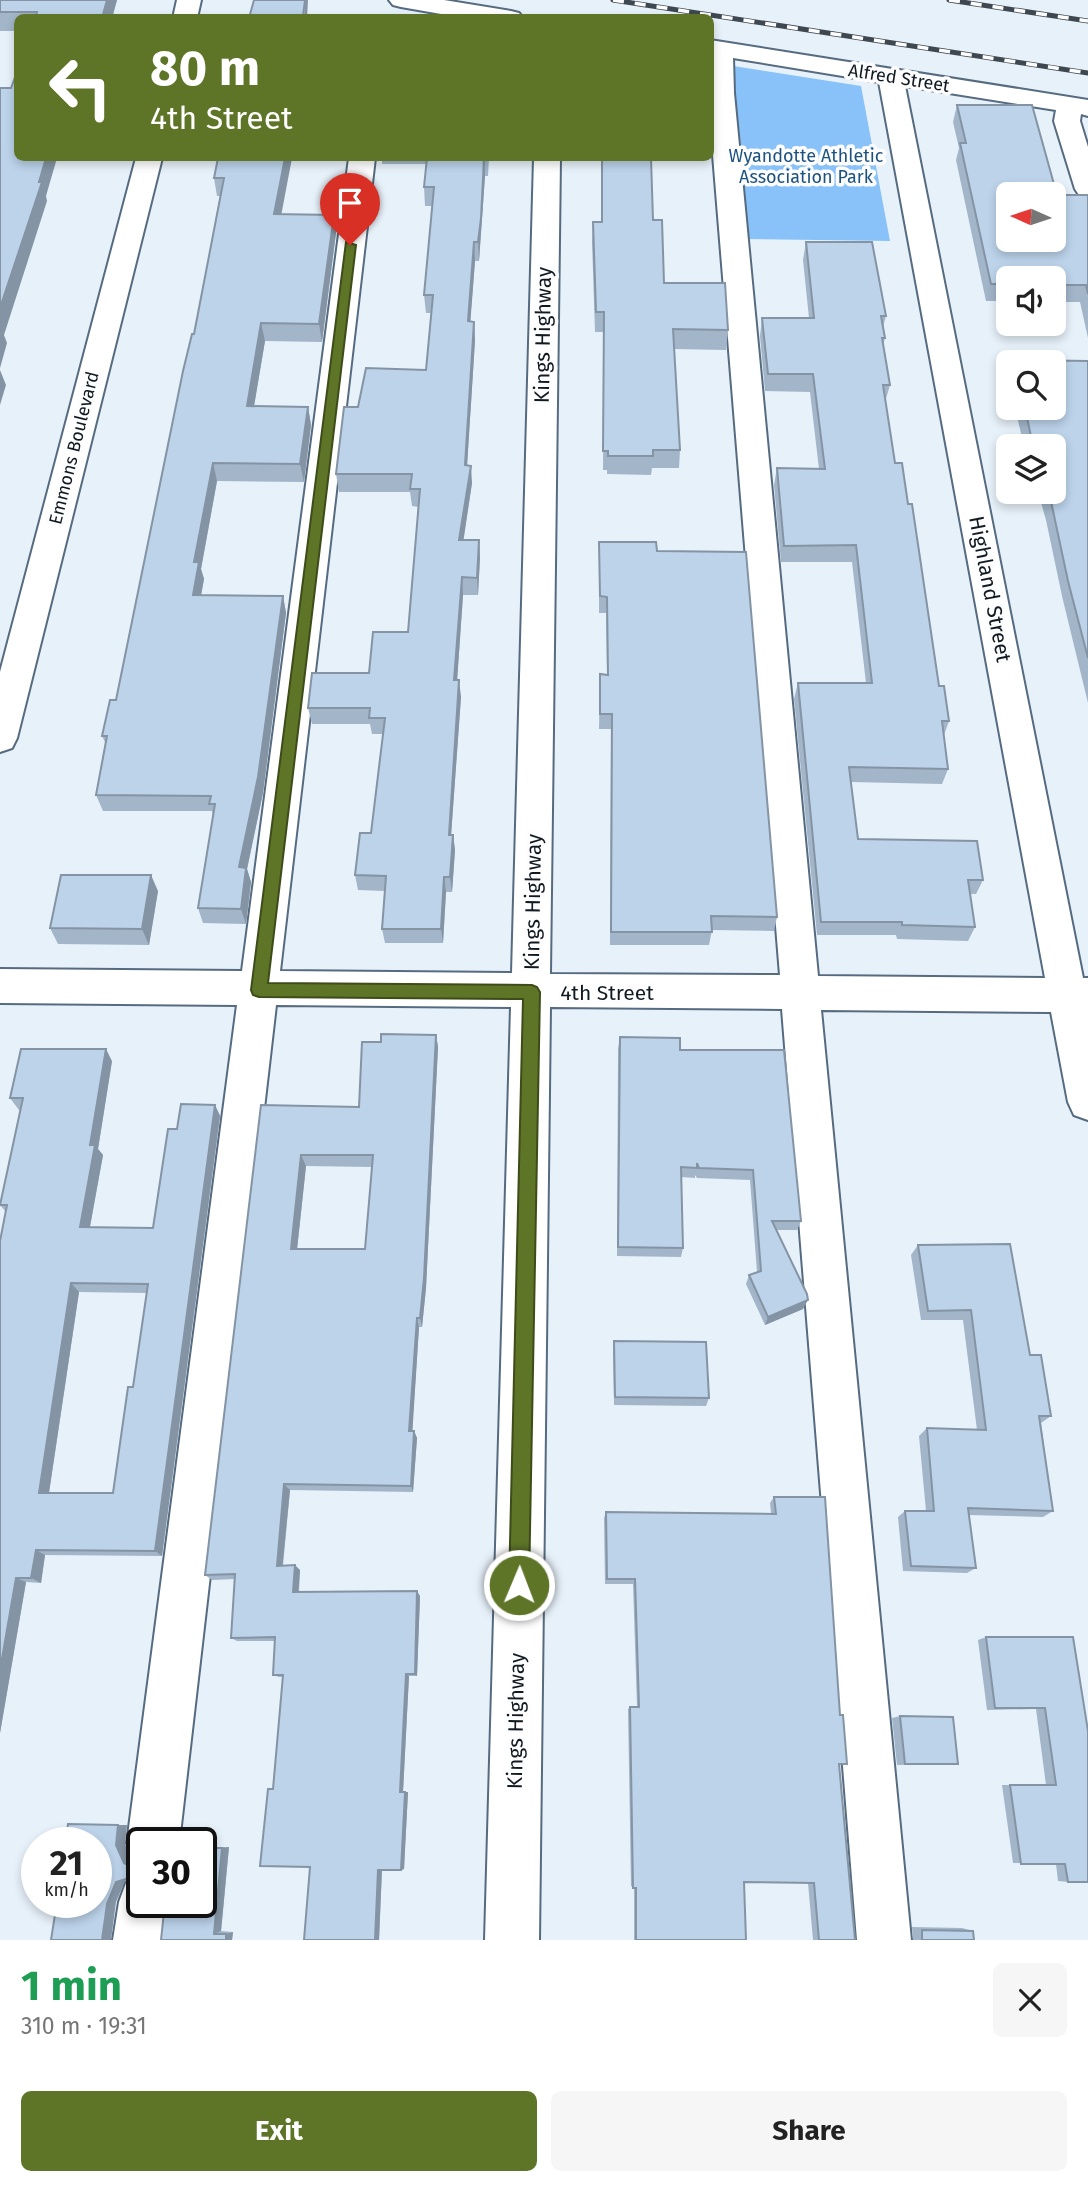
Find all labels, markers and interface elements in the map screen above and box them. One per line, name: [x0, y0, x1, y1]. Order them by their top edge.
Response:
text: 80 m: [150, 39, 260, 98]
icon: left: [35, 42, 126, 133]
street label: Alfred Street: [847, 59, 952, 97]
text: 4th Street: [150, 99, 293, 137]
park label: Wyandotte Athletic Association Park: [729, 145, 884, 188]
pin: [320, 173, 380, 245]
north arrow: [996, 182, 1066, 252]
map controls: [996, 182, 1066, 504]
icon: arrive: [331, 184, 369, 222]
street label: Kings Highway: [529, 266, 557, 403]
button: sound: [996, 266, 1066, 336]
button: search: [996, 350, 1066, 420]
street label: Emmons Boulevard: [44, 369, 104, 527]
button: layers: [996, 434, 1066, 504]
street label: Highland Street: [963, 514, 1017, 665]
street label: Kings Highway: [519, 833, 547, 970]
street label: 4th Street: [560, 980, 654, 1006]
position arrow: [482, 1548, 556, 1622]
street label: Kings Highway: [502, 1652, 530, 1789]
speed limit sign: 30: [126, 1827, 217, 1918]
text: 21: [50, 1842, 83, 1884]
text: km/h: [44, 1879, 89, 1901]
text: 1 min: [21, 1961, 122, 2011]
button: close: [993, 1963, 1067, 2037]
text: 310 m · 19:31: [21, 2012, 147, 2040]
button: Exit: [21, 2091, 537, 2171]
button: Share: [551, 2091, 1067, 2171]

